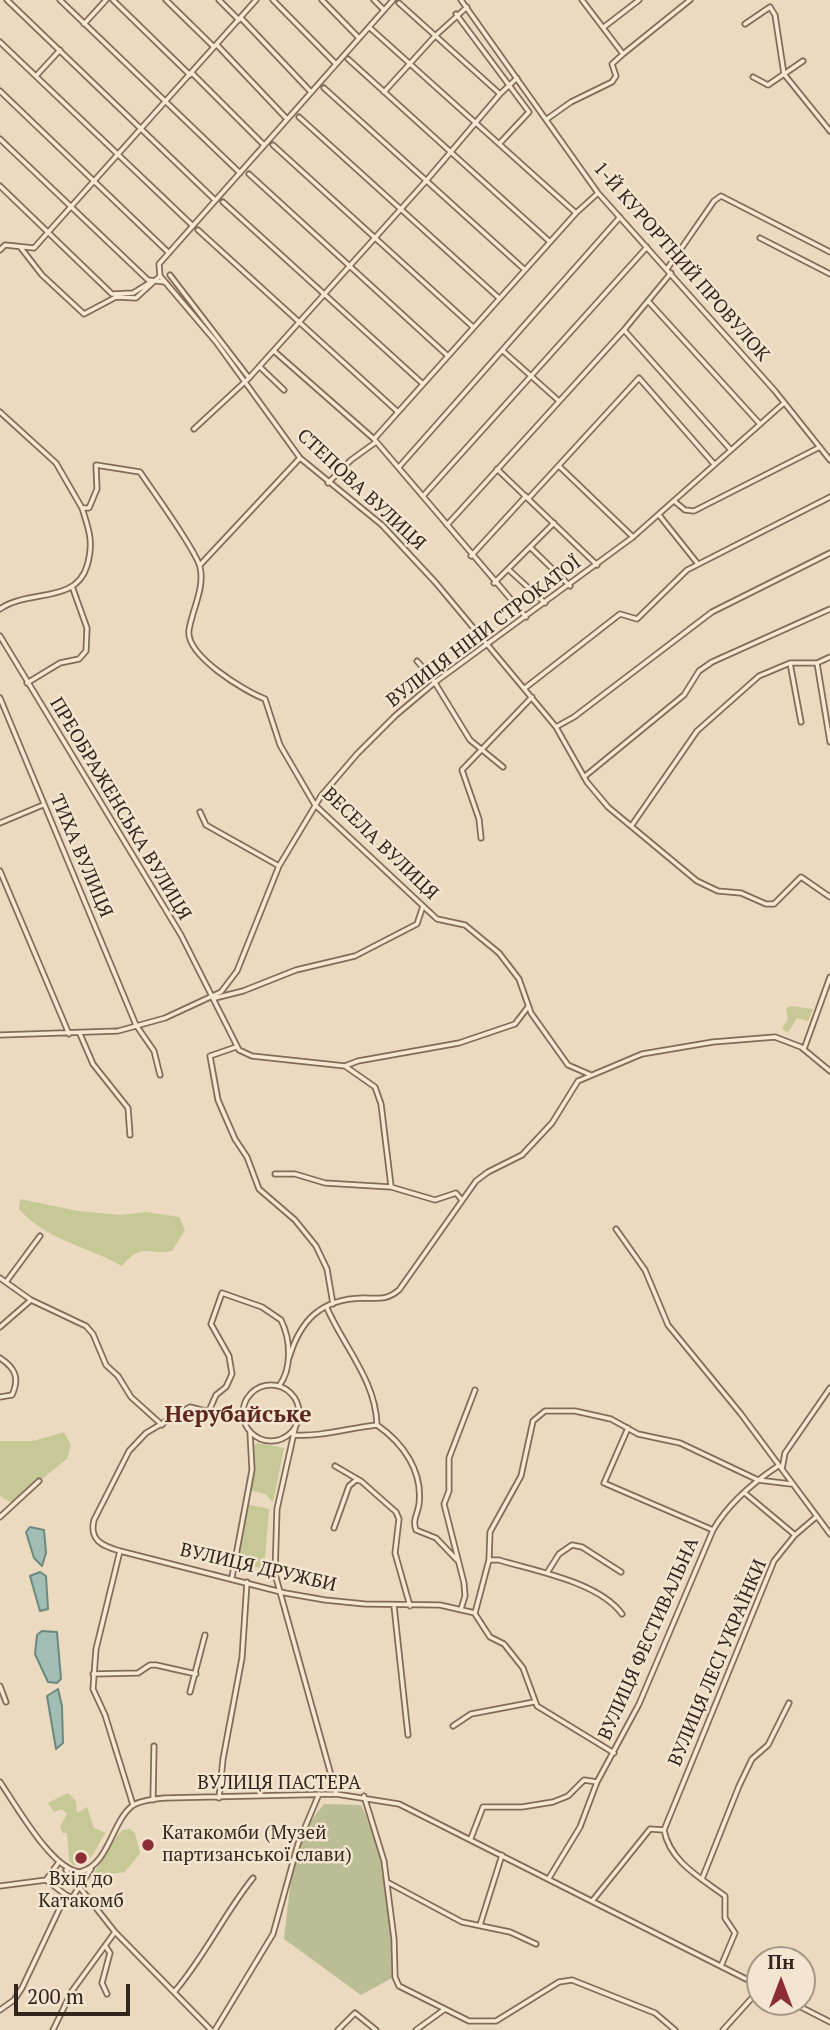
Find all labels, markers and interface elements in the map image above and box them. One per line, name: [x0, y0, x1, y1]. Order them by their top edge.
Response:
street label: 1-Й КУРОРТНИЙ ПРОВУЛОК: [588, 158, 774, 366]
street label: СТЕПОВА ВУЛИЦЯ: [292, 425, 430, 555]
street label: ВУЛИЦЯ НІНИ СТРОКАТОЇ: [382, 551, 586, 713]
street label: ПРЕОБРАЖЕНСЬКА ВУЛИЦЯ: [44, 693, 196, 925]
street label: ВЕСЕЛА ВУЛИЦЯ: [317, 783, 443, 905]
street label: ТИХА ВУЛИЦЯ: [45, 791, 117, 921]
district label: Нерубайське: [164, 1401, 312, 1429]
street label: ВУЛИЦЯ ФЕСТИВАЛЬНА: [594, 1534, 704, 1744]
street label: ВУЛИЦЯ ДРУЖБИ: [178, 1539, 338, 1597]
street label: ВУЛИЦЯ ЛЕСІ УКРАЇНКИ: [664, 1556, 772, 1770]
street label: ВУЛИЦЯ ПАСТЕРА: [197, 1773, 361, 1795]
place label: Катакомби (Музей партизанської слави): [162, 1823, 352, 1867]
marker: Катакомби (Музей партизанської слави): [140, 1837, 156, 1853]
marker: Вхід до Катакомб: [73, 1850, 89, 1866]
place label: Вхід до Катакомб: [38, 1869, 124, 1913]
north arrow: [746, 1946, 816, 2016]
text: Пн: [767, 1949, 795, 1974]
scale bar: [18, 1970, 133, 2014]
text: 200 m: [27, 1982, 84, 2010]

